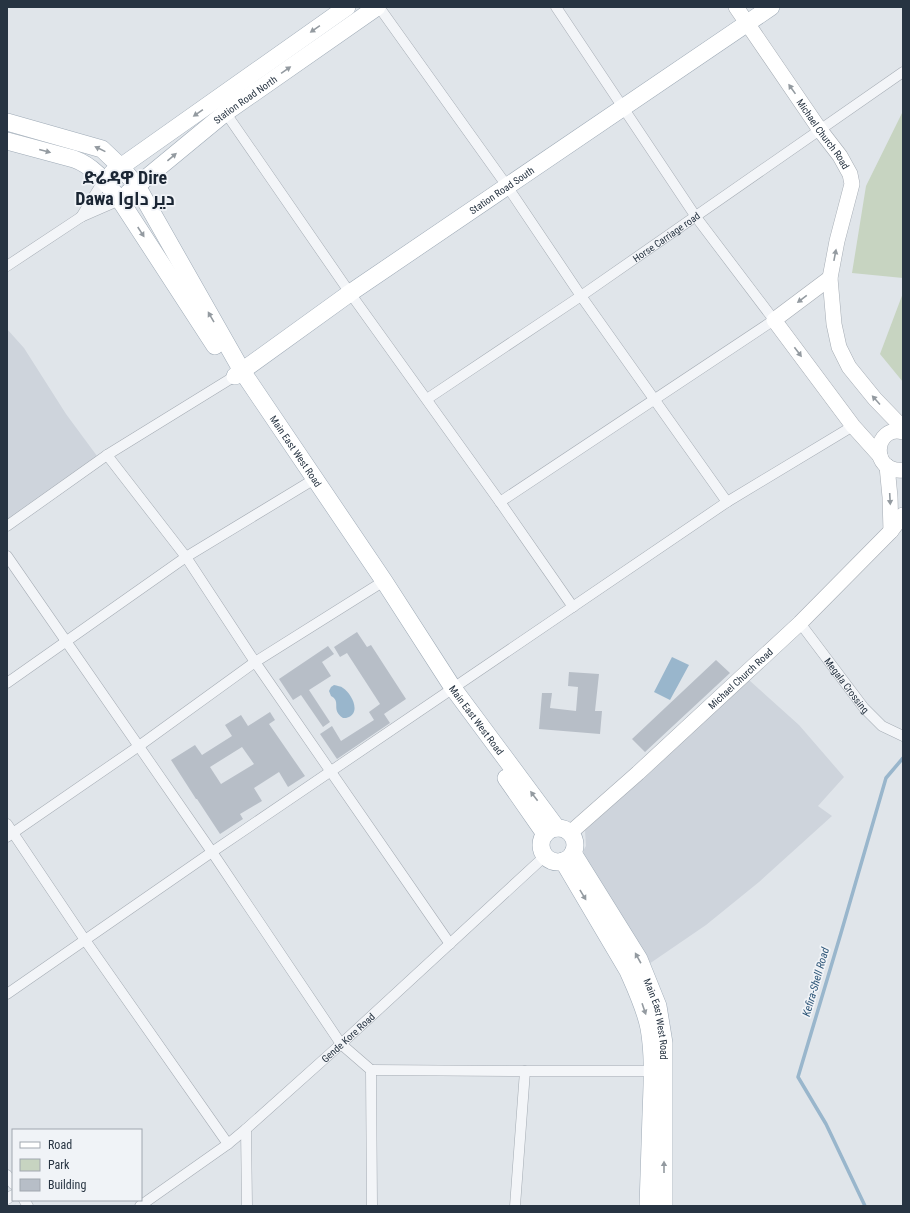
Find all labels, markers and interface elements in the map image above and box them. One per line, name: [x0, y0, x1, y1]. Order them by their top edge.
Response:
one-way arrow: [310, 25, 321, 34]
one-way arrow: [281, 66, 292, 74]
street label: Station Road North: [211, 73, 279, 126]
one-way arrow: [788, 84, 796, 94]
street label: Michael Church Road: [795, 97, 852, 171]
one-way arrow: [192, 109, 203, 117]
one-way arrow: [94, 146, 106, 152]
one-way arrow: [39, 148, 51, 154]
one-way arrow: [167, 153, 177, 161]
street label: Station Road South: [467, 164, 536, 216]
district label: ድሬዳዋ Dire Dawa دير داوا: [75, 167, 175, 210]
street label: Horse Carriage road: [631, 210, 702, 264]
one-way arrow: [138, 226, 145, 238]
one-way arrow: [832, 249, 838, 261]
one-way arrow: [797, 295, 808, 303]
one-way arrow: [208, 311, 215, 323]
one-way arrow: [793, 346, 802, 357]
one-way arrow: [871, 395, 881, 405]
street label: Main East West Road: [268, 413, 324, 489]
one-way arrow: [886, 493, 893, 505]
street label: Michael Church Road: [706, 646, 775, 711]
street label: Megala Crossing: [823, 656, 871, 715]
street label: Main East West Road: [447, 683, 506, 757]
one-way arrow: [530, 791, 538, 802]
one-way arrow: [579, 889, 586, 901]
water label: Kefira-Shell Road: [800, 945, 832, 1018]
one-way arrow: [634, 952, 641, 964]
street label: Main East West Road: [642, 977, 670, 1060]
one-way arrow: [641, 1004, 647, 1016]
street label: Gende Kore Road: [319, 1011, 377, 1064]
legend: [12, 1129, 142, 1201]
text: Road: [48, 1138, 72, 1152]
text: Park: [48, 1158, 70, 1172]
one-way arrow: [661, 1160, 667, 1173]
text: Building: [48, 1178, 86, 1192]

